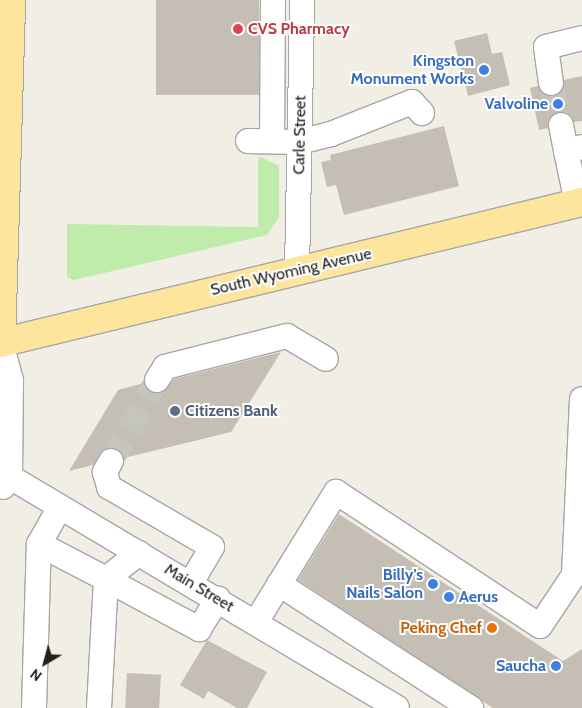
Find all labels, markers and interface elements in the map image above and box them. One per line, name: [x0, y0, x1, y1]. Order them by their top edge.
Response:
place label: CVS Pharmacy: [248, 19, 350, 39]
marker: CVS Pharmacy: [232, 23, 244, 35]
place label: Kingston Monument Works: [350, 51, 474, 89]
marker: Kingston Monument Works: [478, 64, 490, 76]
place label: Valvoline: [485, 94, 548, 114]
street label: Carle Street: [290, 95, 310, 175]
marker: Valvoline: [552, 98, 564, 110]
street label: South Wyoming Avenue: [209, 244, 373, 300]
place label: Citizens Bank: [185, 401, 278, 421]
marker: Citizens Bank: [169, 405, 181, 417]
street label: Main Street: [161, 560, 237, 616]
place label: Billy's Nails Salon: [346, 565, 423, 603]
marker: Billy's Nails Salon: [427, 578, 439, 590]
place label: Aerus: [459, 587, 498, 607]
marker: Aerus: [443, 591, 455, 603]
place label: Peking Chef: [400, 618, 482, 638]
marker: Peking Chef: [486, 622, 498, 634]
north arrow: [20, 638, 70, 688]
place label: Saucha: [496, 656, 546, 676]
marker: Saucha: [550, 660, 562, 672]
text: N: [27, 665, 45, 685]

